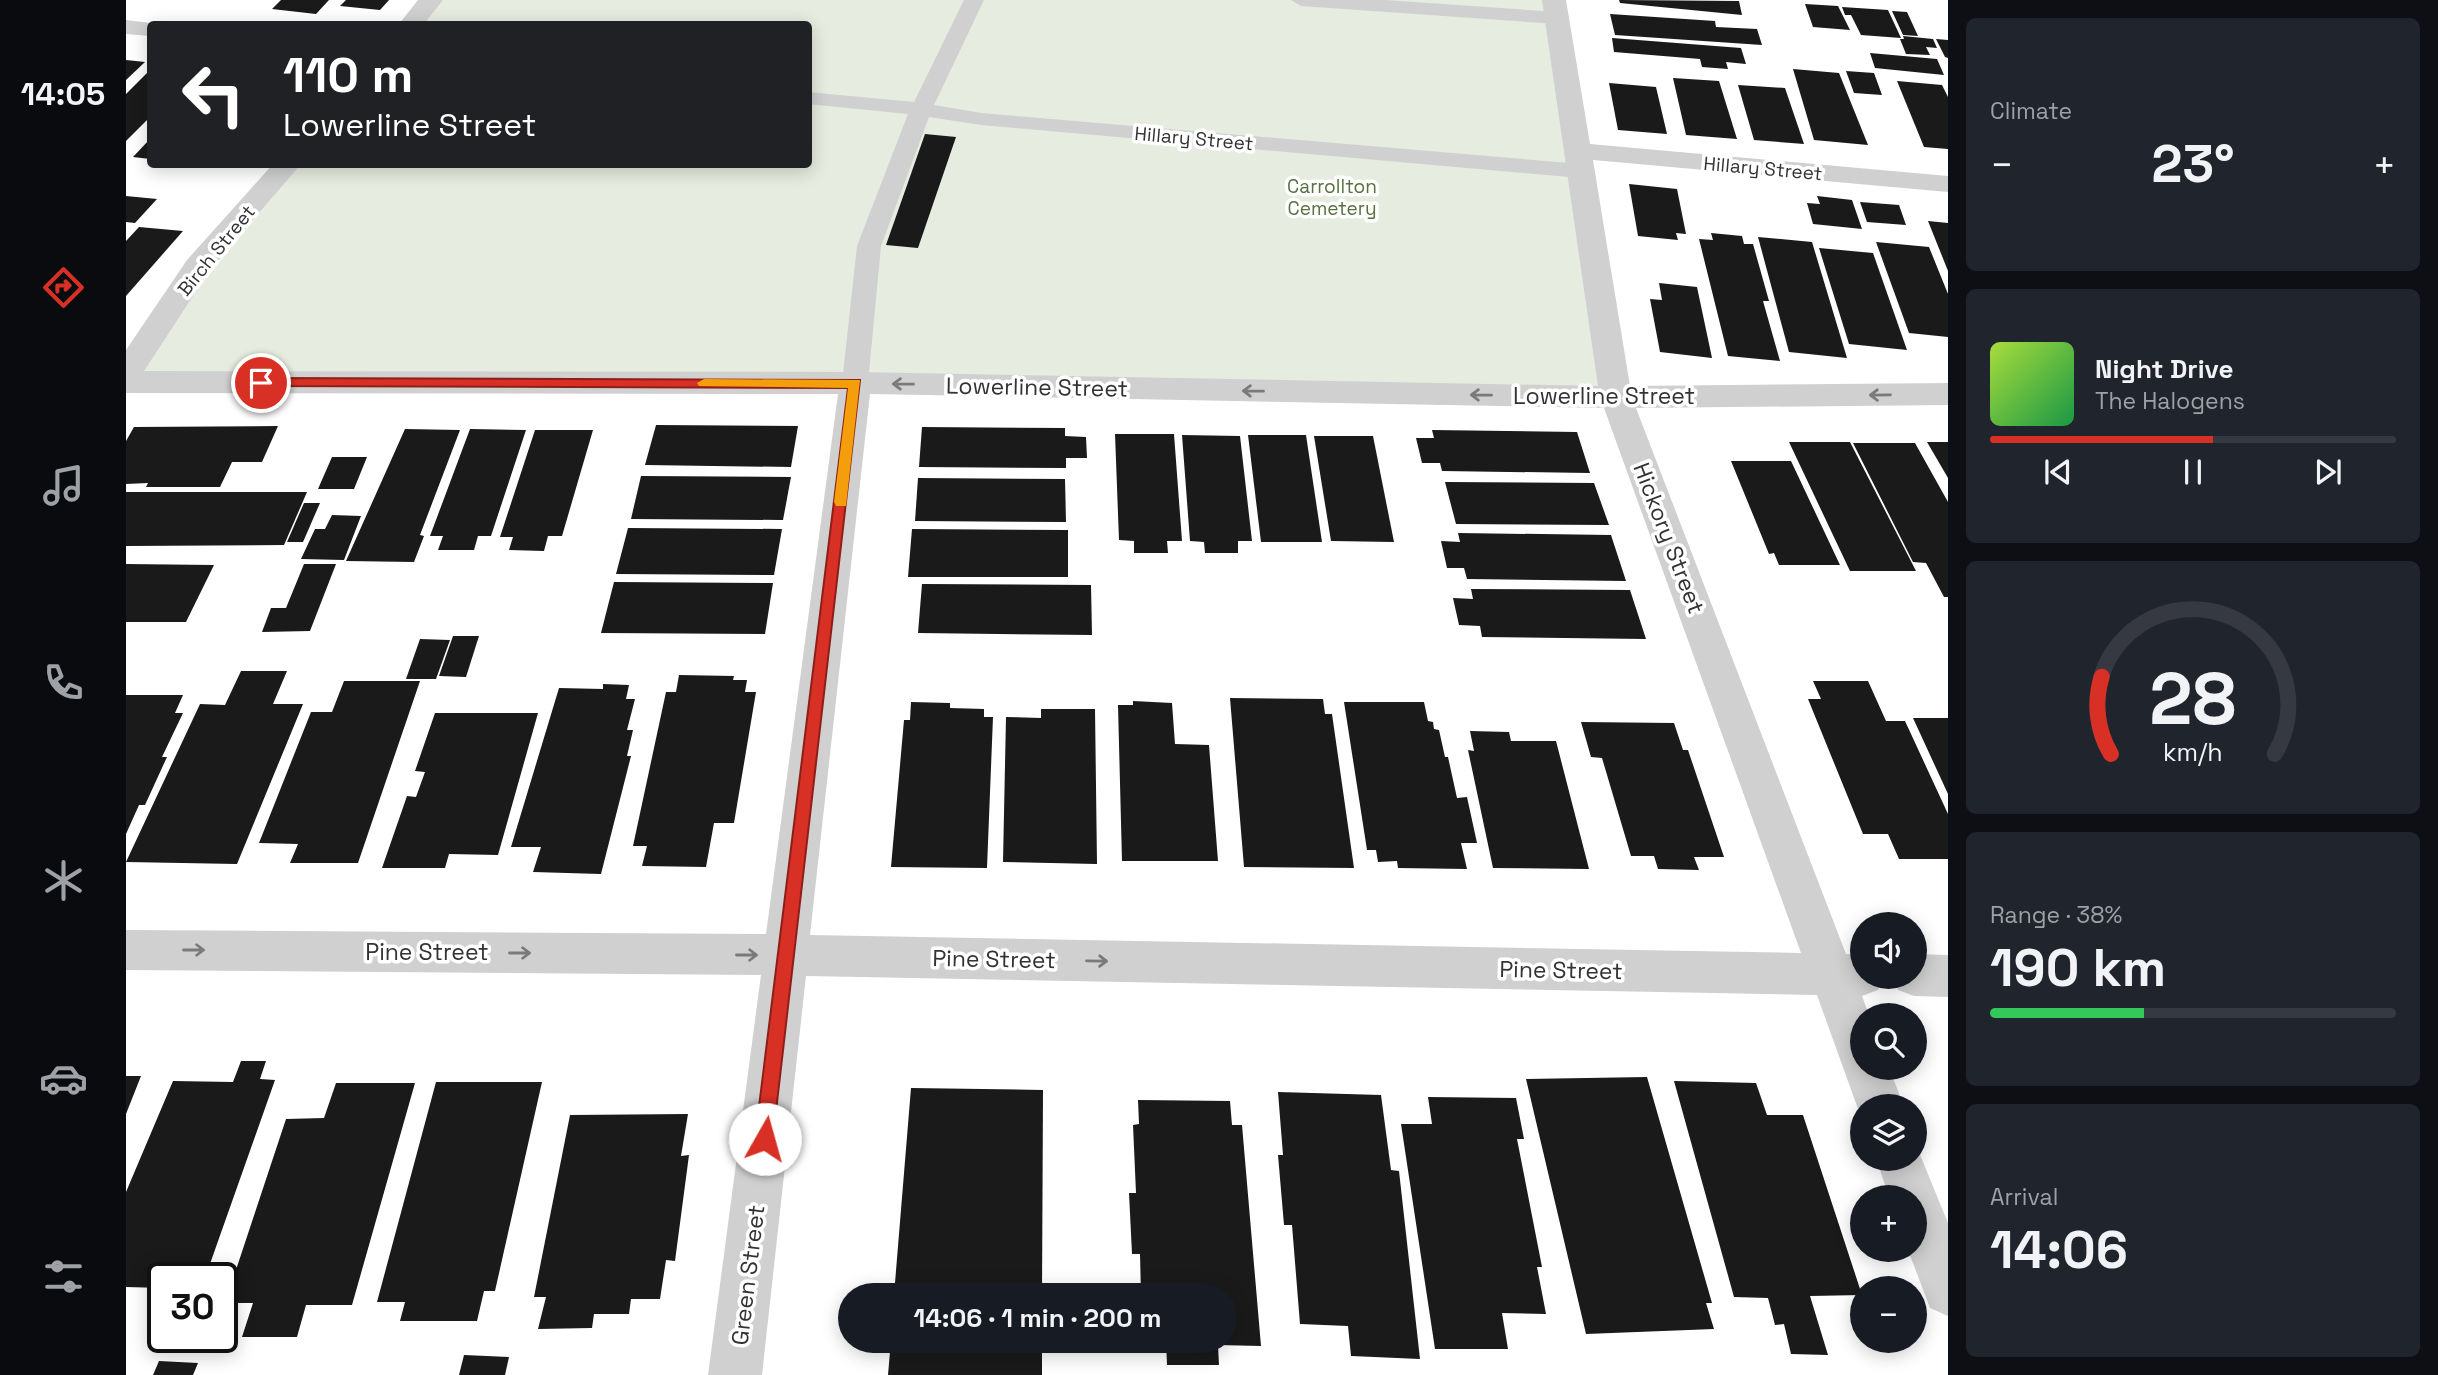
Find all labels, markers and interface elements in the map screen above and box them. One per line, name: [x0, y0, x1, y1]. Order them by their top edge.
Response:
text: 110 m: [283, 44, 413, 106]
icon: left: [168, 49, 259, 140]
text: 14:05: [21, 74, 105, 114]
text: Climate: [1990, 96, 2072, 126]
text: Lowerline Street: [283, 105, 536, 145]
street label: Hillary Street: [1134, 121, 1254, 156]
text: 23°: [2152, 131, 2235, 197]
text: −: [1990, 141, 2014, 189]
text: +: [2372, 141, 2396, 189]
street label: Hillary Street: [1703, 151, 1823, 186]
park label: Carrollton Cemetery: [1287, 174, 1377, 221]
street label: Birch Street: [172, 200, 261, 301]
icon: directions: [39, 263, 88, 312]
text: Night Drive: [2095, 352, 2233, 386]
pin: [231, 353, 291, 413]
icon: arrive: [242, 364, 280, 402]
street label: Lowerline Street: [946, 370, 1128, 404]
one-way arrow: [892, 378, 915, 391]
street label: Lowerline Street: [1513, 381, 1695, 411]
one-way arrow: [1242, 384, 1265, 398]
text: The Halogens: [2095, 386, 2245, 416]
one-way arrow: [1470, 388, 1493, 402]
one-way arrow: [1869, 388, 1892, 402]
icon: previous: [2039, 453, 2077, 491]
icon: pause: [2174, 453, 2212, 491]
icon: next: [2309, 453, 2347, 491]
street label: Hickory Street: [1626, 458, 1712, 618]
icon: music: [39, 461, 88, 510]
text: 28: [2150, 652, 2236, 745]
icon: phone: [39, 658, 88, 707]
text: km/h: [2163, 735, 2223, 767]
icon: climate: [39, 856, 88, 905]
text: Range · 38%: [1990, 900, 2122, 930]
map controls: [1850, 912, 1927, 1353]
button: sound: [1850, 912, 1927, 989]
text: 190 km: [1990, 935, 2166, 1001]
street label: Pine Street: [365, 937, 489, 967]
street label: Pine Street: [932, 943, 1056, 975]
one-way arrow: [182, 944, 205, 957]
one-way arrow: [508, 946, 531, 960]
one-way arrow: [735, 948, 758, 962]
one-way arrow: [1085, 954, 1108, 968]
street label: Pine Street: [1499, 954, 1623, 986]
button: search: [1850, 1003, 1927, 1080]
icon: car: [39, 1054, 88, 1103]
button: layers: [1850, 1094, 1927, 1171]
position arrow: [728, 1102, 802, 1176]
text: Arrival: [1990, 1182, 2058, 1212]
button: +: [1850, 1185, 1927, 1262]
street label: Green Street: [725, 1203, 771, 1347]
text: 14:06: [1990, 1217, 2128, 1283]
icon: filters: [39, 1252, 88, 1301]
speed limit sign: 30: [147, 1262, 238, 1353]
button: −: [1850, 1276, 1927, 1353]
text: 14:06 · 1 min · 200 m: [913, 1301, 1162, 1335]

